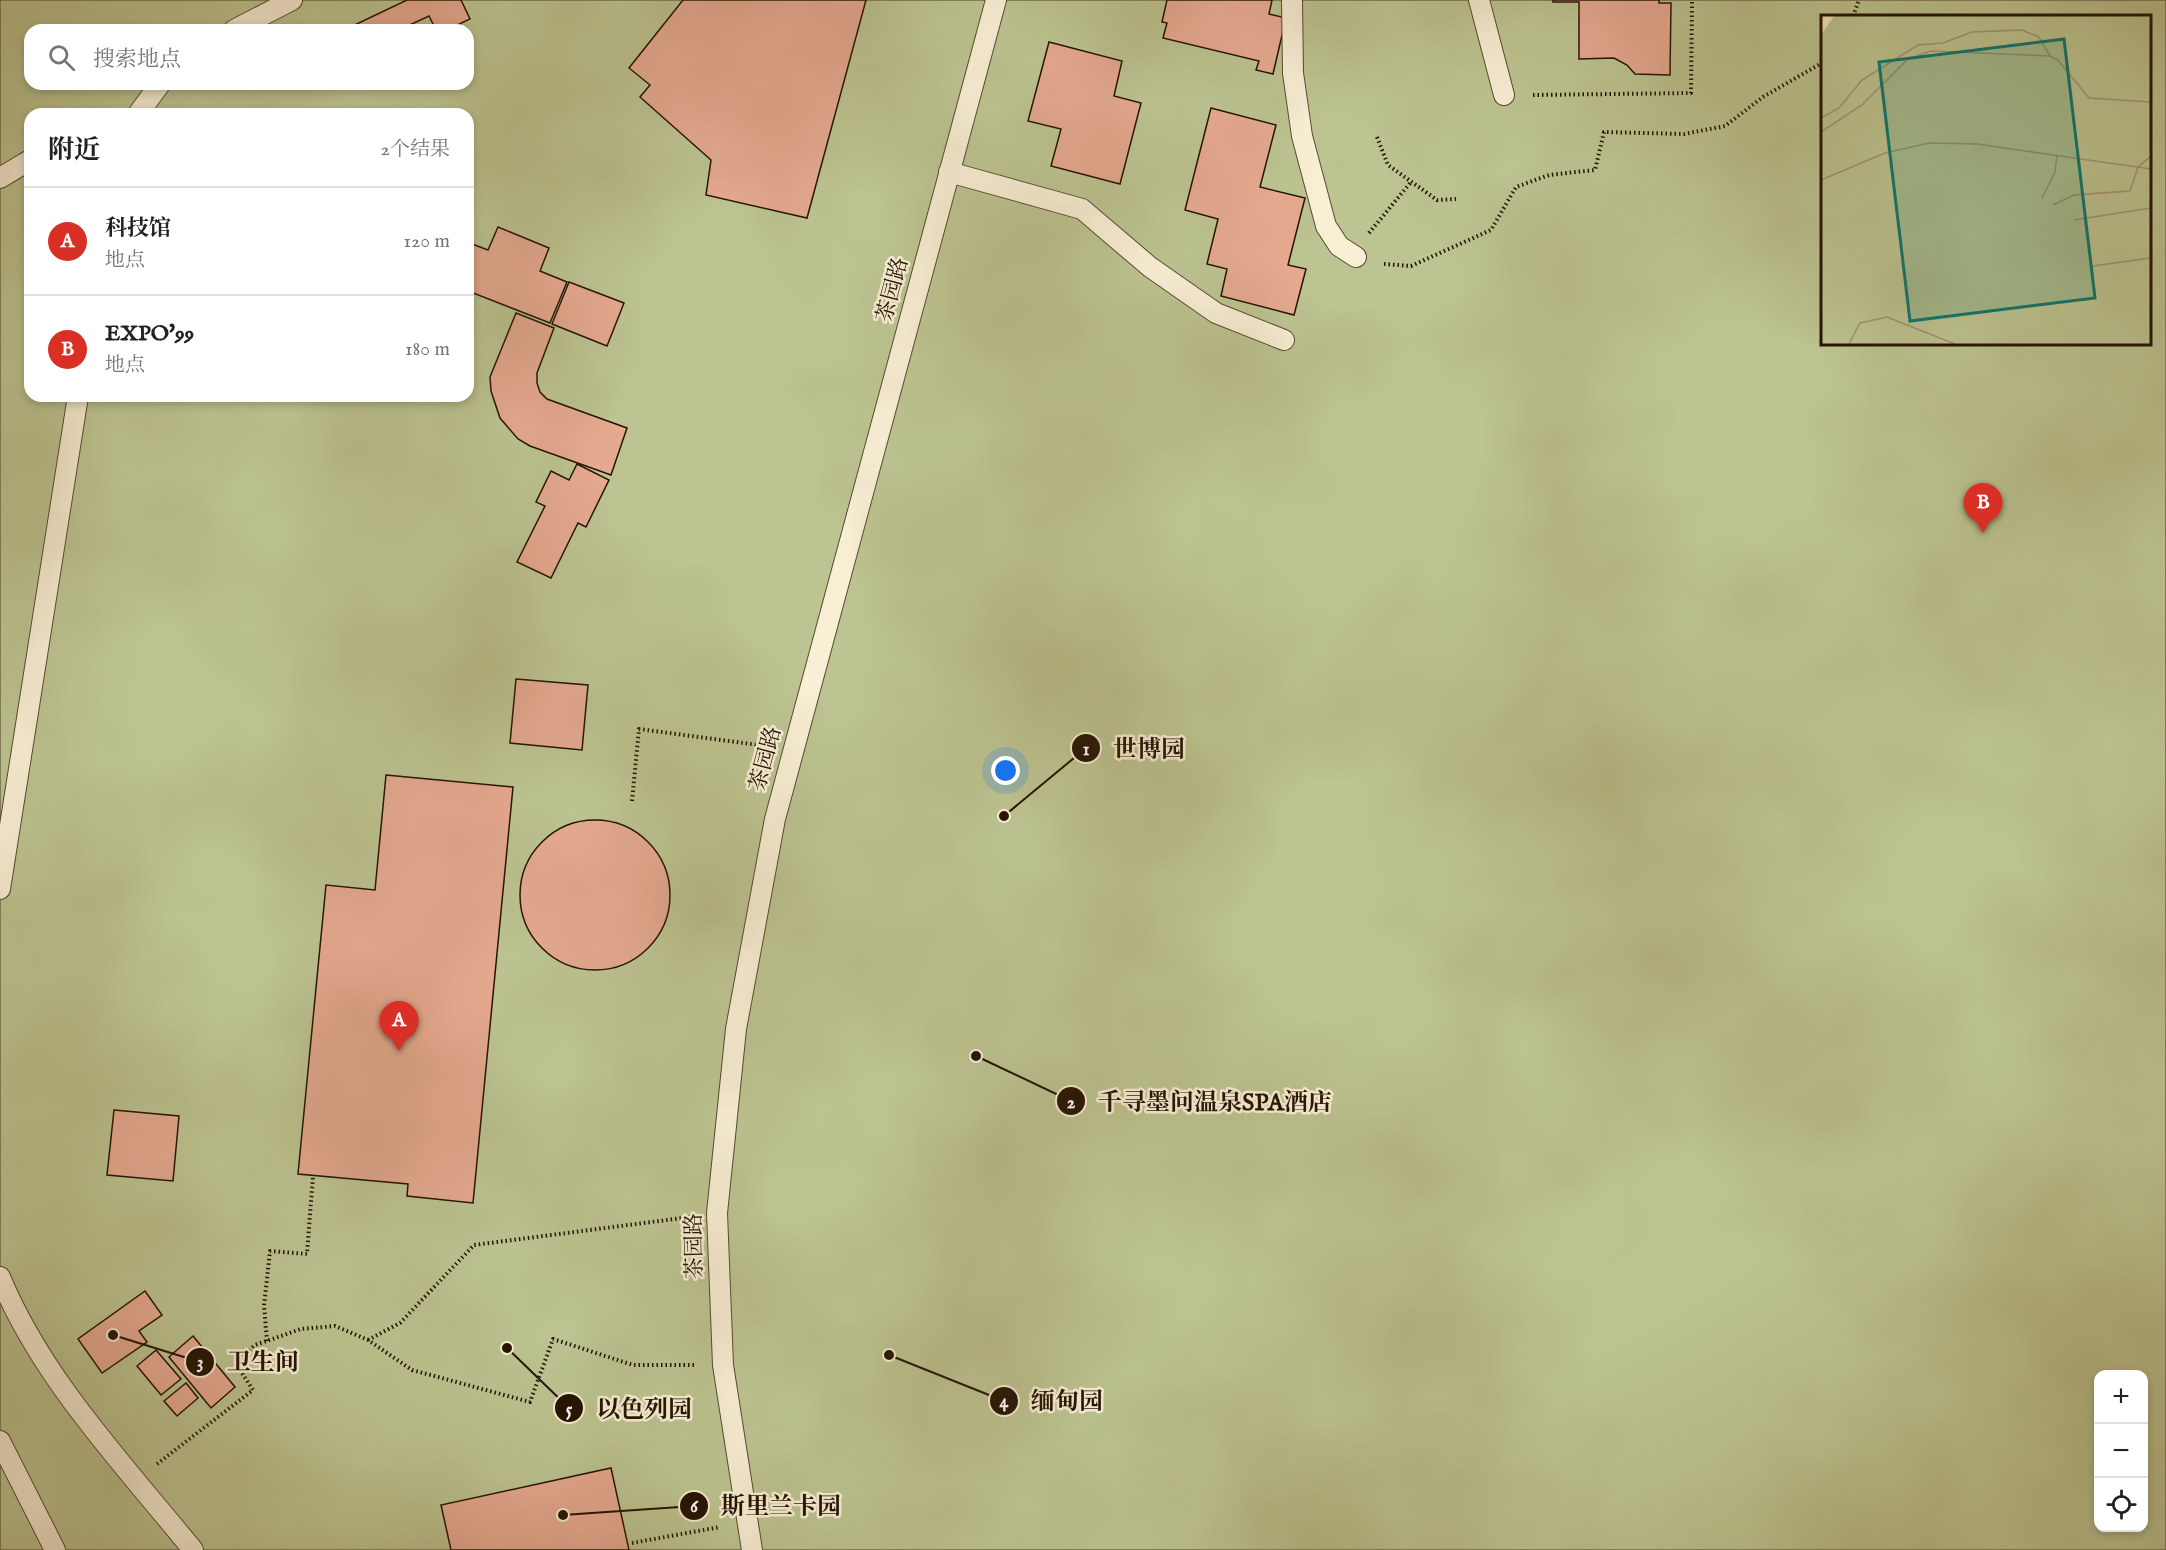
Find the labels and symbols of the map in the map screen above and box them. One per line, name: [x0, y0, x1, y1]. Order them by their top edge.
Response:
inset map: [1821, 15, 2151, 345]
street label: 茶园路: [871, 254, 915, 326]
pin: B: [1964, 484, 2002, 533]
street label: 茶园路: [744, 723, 788, 795]
callout: 世博园: [1071, 727, 1197, 769]
text: 世博园: [1113, 735, 1185, 766]
text: 1: [1083, 739, 1090, 762]
your location: [991, 756, 1020, 785]
pin: A: [380, 1002, 418, 1051]
callout: 千寻墨问温泉SPA酒店: [1056, 1080, 1344, 1122]
text: 千寻墨问温泉SPA酒店: [1098, 1088, 1332, 1119]
text: 2: [1067, 1092, 1076, 1115]
street label: 茶园路: [680, 1213, 710, 1279]
callout: 卫生间: [185, 1341, 311, 1383]
text: 卫生间: [227, 1348, 299, 1379]
text: 3: [197, 1352, 203, 1375]
callout: 缅甸园: [989, 1380, 1115, 1422]
callout: 以色列园: [554, 1387, 704, 1429]
text: 缅甸园: [1031, 1387, 1103, 1418]
text: 4: [1000, 1391, 1010, 1414]
text: 以色列园: [596, 1395, 692, 1426]
text: 5: [566, 1399, 573, 1422]
callout: 斯里兰卡园: [679, 1485, 853, 1527]
text: 斯里兰卡园: [721, 1492, 841, 1523]
text: 6: [690, 1496, 699, 1519]

